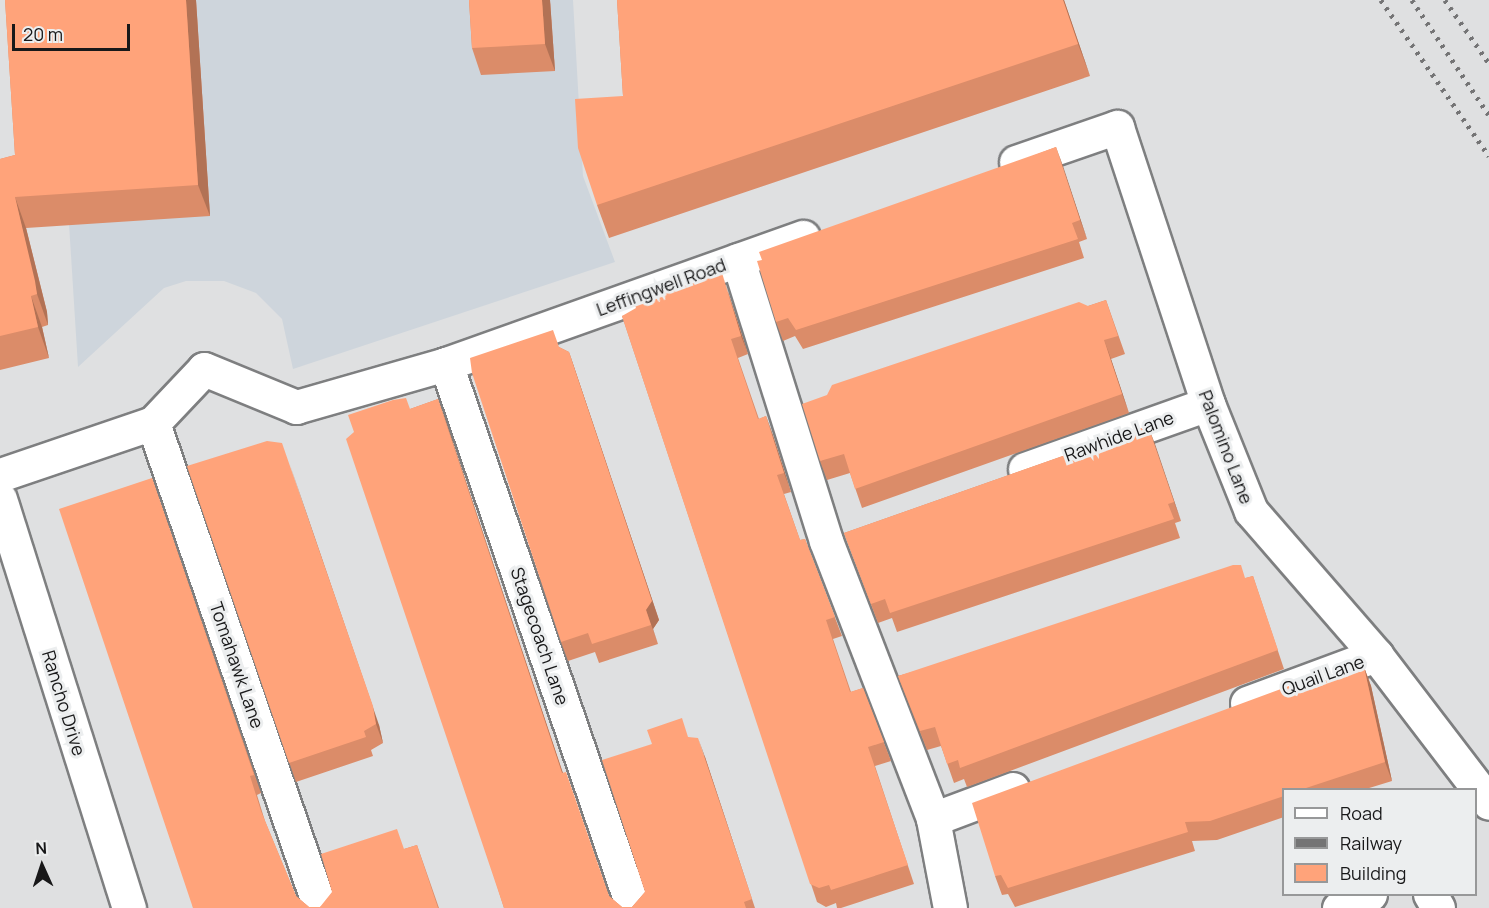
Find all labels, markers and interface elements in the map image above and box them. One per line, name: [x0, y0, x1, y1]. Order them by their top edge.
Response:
scale bar: [15, 12, 134, 50]
text: 20 m: [23, 22, 63, 46]
street label: Leffingwell Road: [593, 254, 729, 320]
street label: Palomino Lane: [1194, 387, 1258, 507]
street label: Rawhide Lane: [1061, 406, 1177, 466]
street label: Stagecoach Lane: [506, 564, 574, 708]
street label: Tomahawk Lane: [205, 599, 269, 731]
street label: Rancho Drive: [38, 648, 90, 758]
street label: Quail Lane: [1279, 650, 1367, 700]
legend: [1282, 788, 1477, 896]
text: Road: [1340, 801, 1383, 825]
text: Railway: [1340, 831, 1402, 855]
north arrow: [12, 836, 72, 896]
text: N: [35, 837, 47, 859]
text: Building: [1340, 861, 1406, 885]

